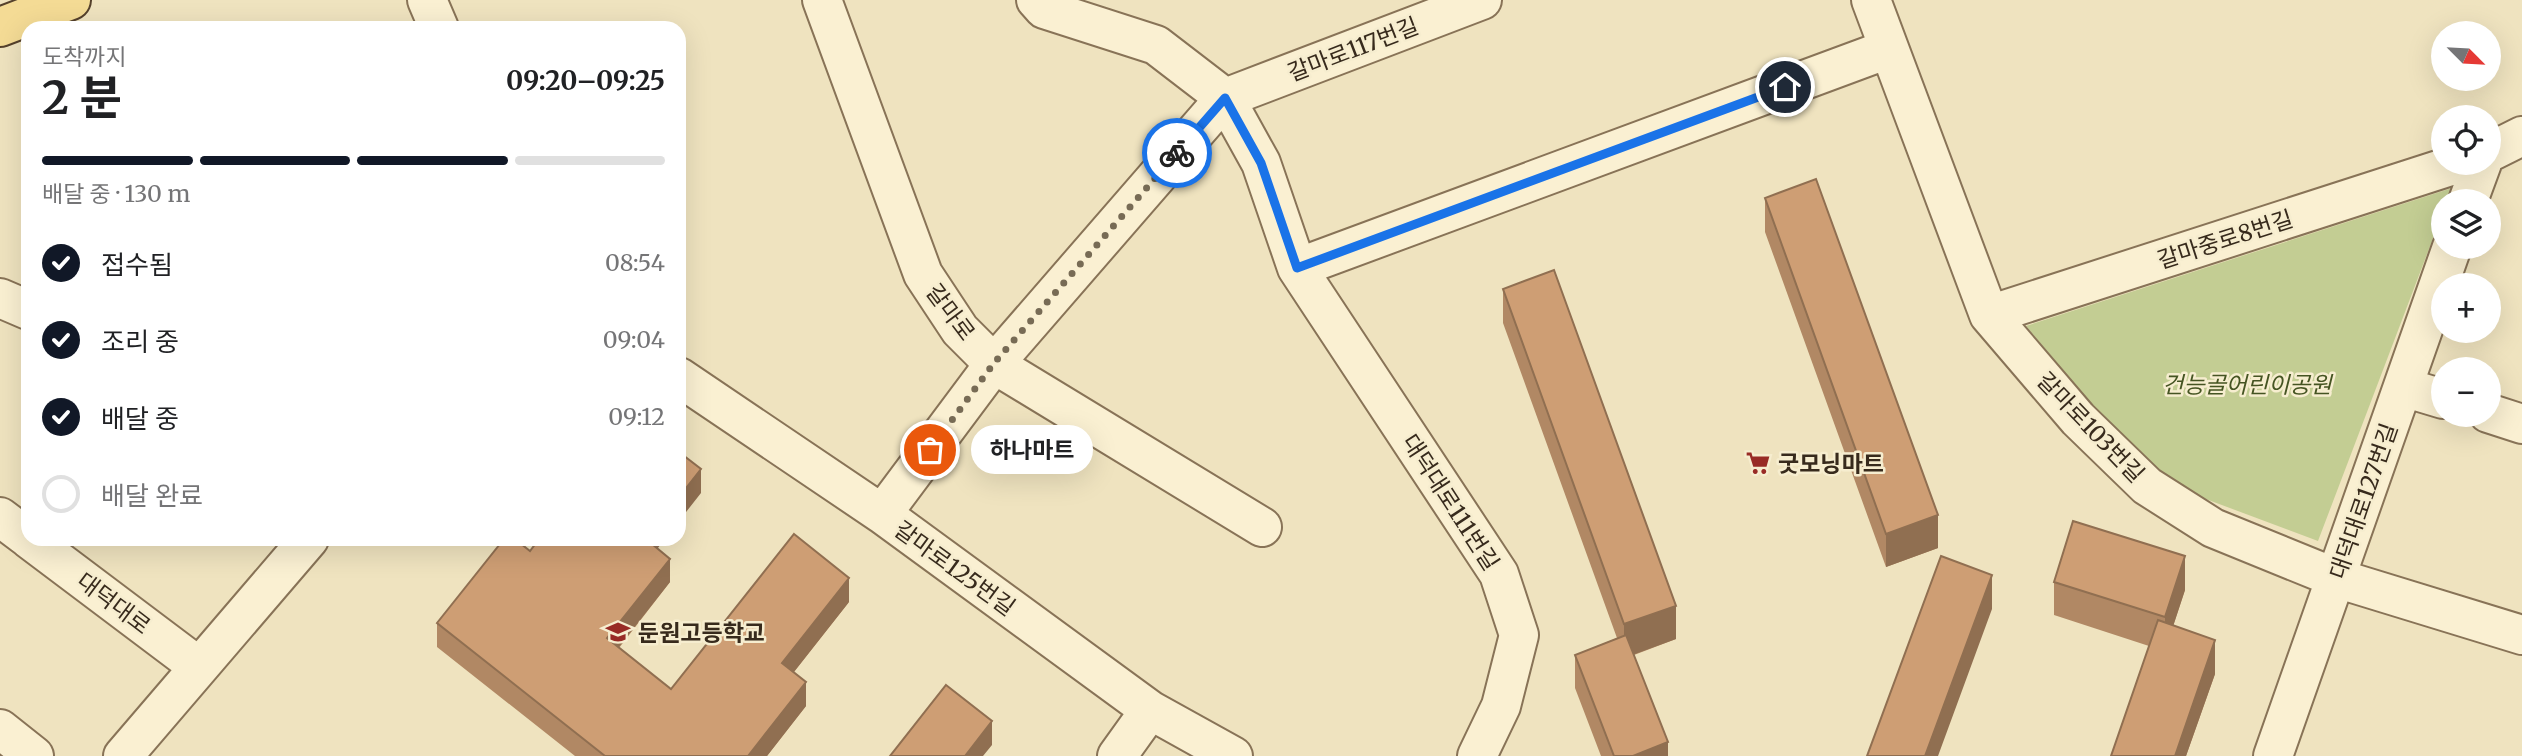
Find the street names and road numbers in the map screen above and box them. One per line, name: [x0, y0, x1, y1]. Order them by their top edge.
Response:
street label: 갈마로117번길: [1284, 11, 1422, 87]
street label: 갈마중로8번길: [2154, 203, 2296, 275]
street label: 갈마로: [920, 278, 982, 346]
street label: 갈마로103번길: [2031, 366, 2151, 488]
street label: 대덕대로127번길: [2323, 419, 2403, 583]
street label: 대덕대로111번길: [1396, 428, 1506, 576]
street label: 갈마로125번길: [889, 514, 1021, 622]
street label: 대덕대로: [71, 566, 157, 640]

